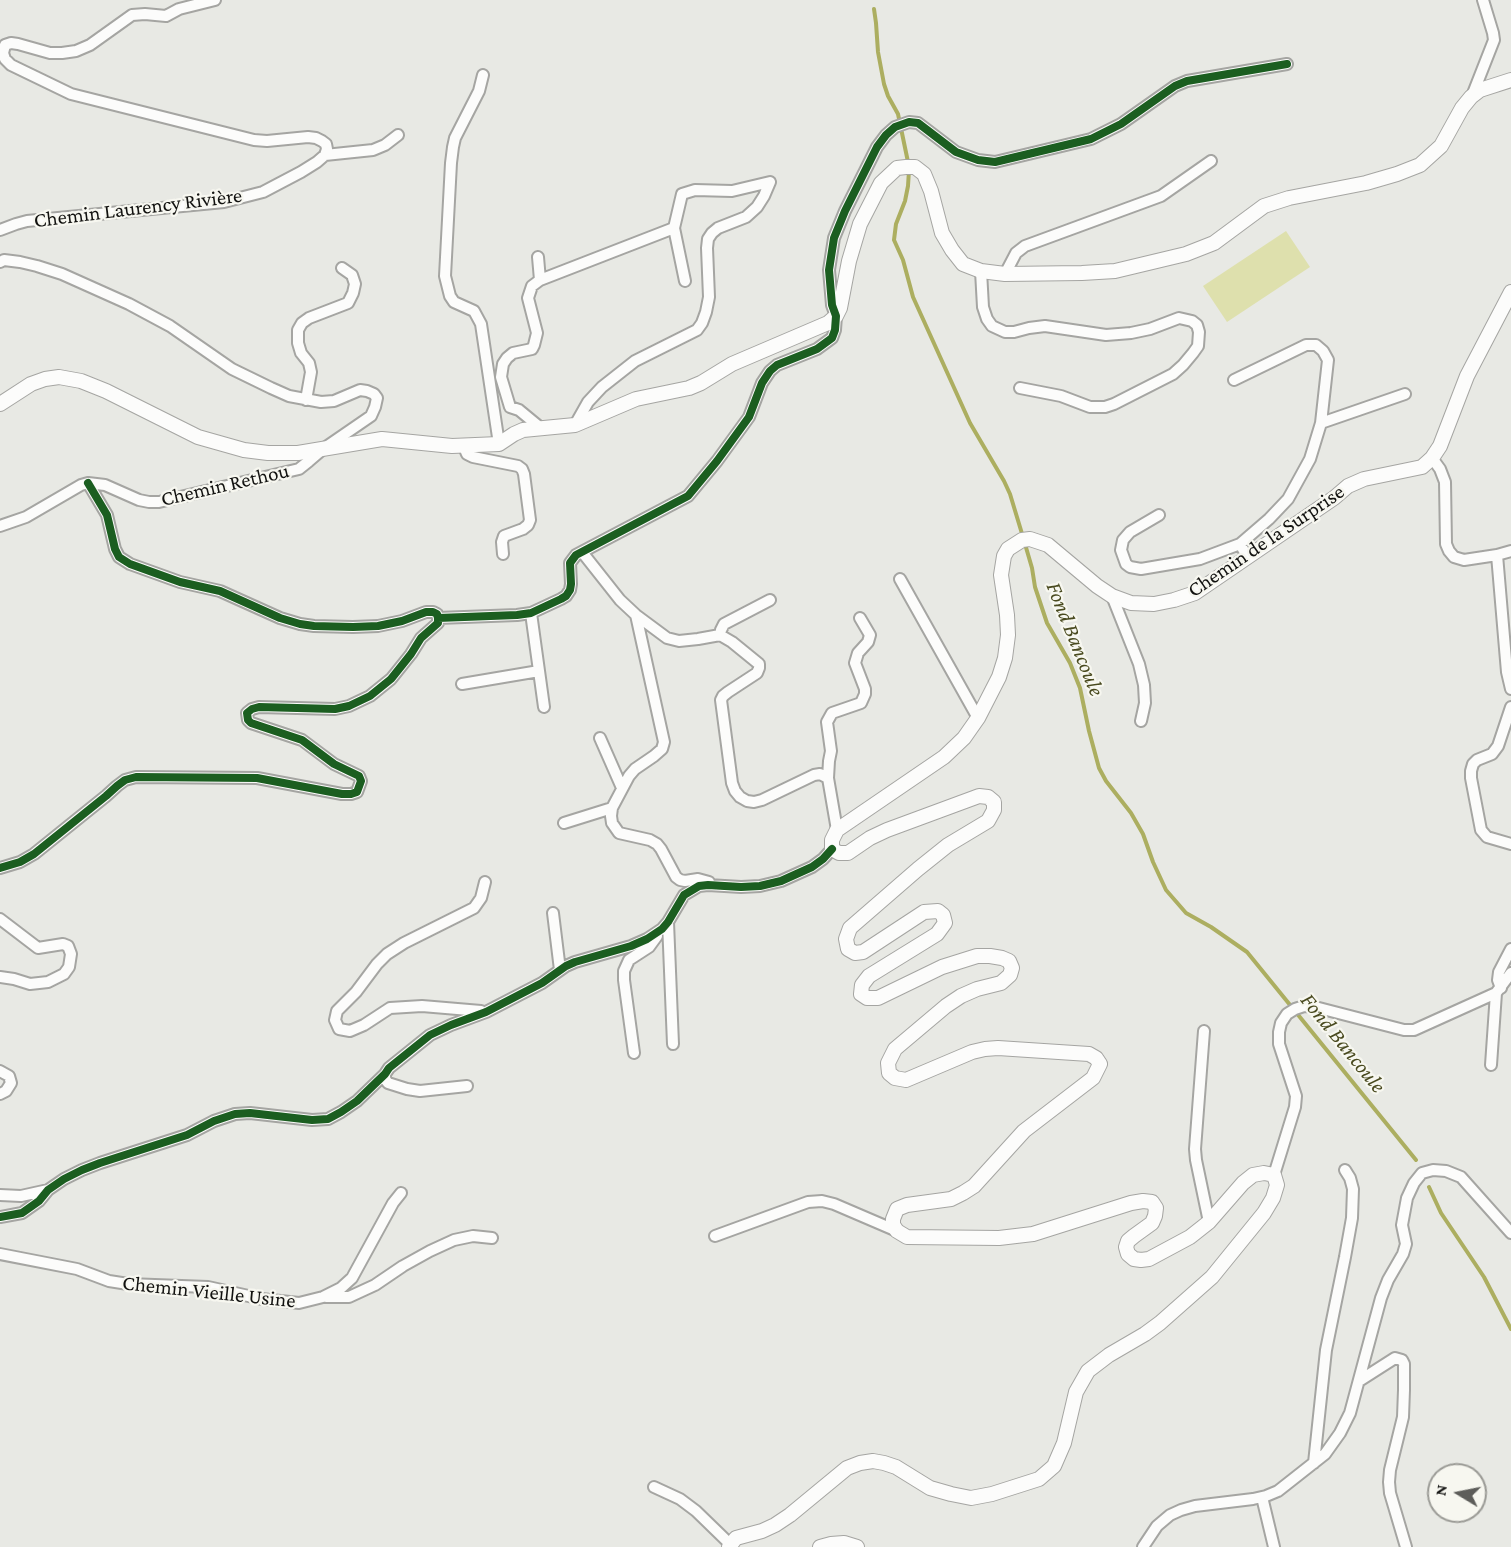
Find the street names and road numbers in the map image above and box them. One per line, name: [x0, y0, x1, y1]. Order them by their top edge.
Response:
street label: Chemin Laurency Rivière: [33, 183, 243, 233]
street label: Chemin Rethou: [158, 458, 292, 512]
street label: Chemin de la Surprise: [1183, 479, 1349, 603]
street label: Chemin Vieille Usine: [121, 1270, 297, 1314]

